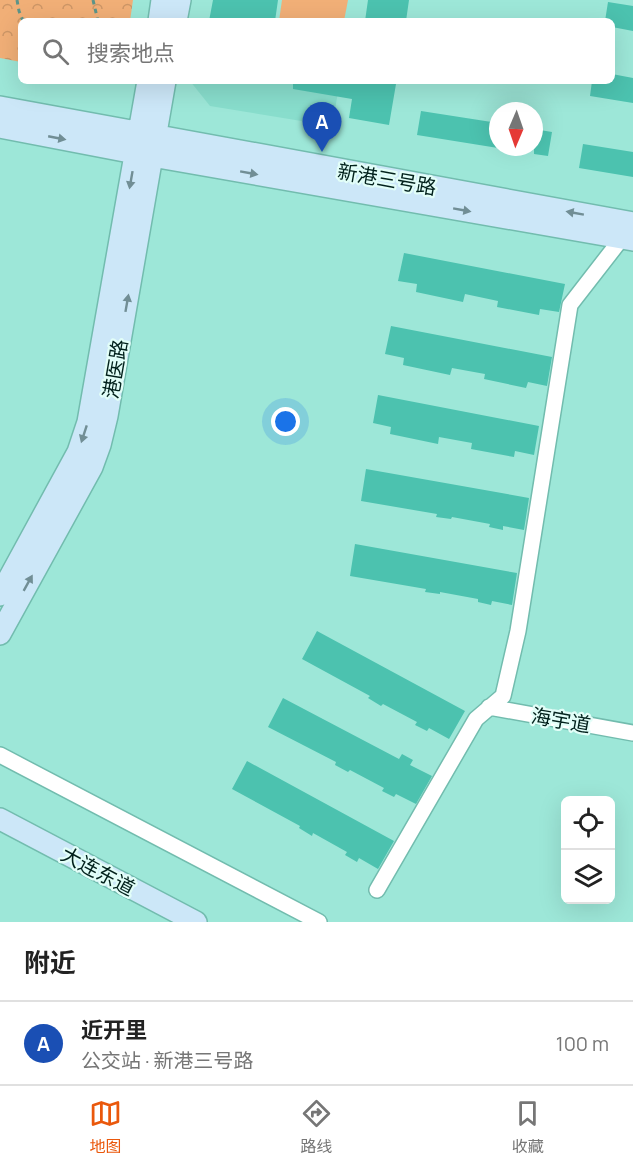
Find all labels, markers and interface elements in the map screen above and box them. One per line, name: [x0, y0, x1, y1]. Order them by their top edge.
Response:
search box: [18, 18, 615, 84]
icon: search: [39, 35, 72, 68]
text: 搜索地点: [87, 38, 175, 68]
pin: A: [302, 102, 342, 152]
north arrow: [489, 102, 543, 156]
one-way arrow: [48, 134, 67, 143]
street label: 新港三号路: [335, 157, 439, 201]
one-way arrow: [240, 169, 259, 178]
one-way arrow: [126, 171, 135, 190]
one-way arrow: [453, 206, 472, 215]
one-way arrow: [566, 208, 585, 217]
one-way arrow: [123, 293, 132, 312]
street label: 港医路: [96, 337, 134, 401]
your location: [271, 407, 300, 436]
one-way arrow: [79, 425, 88, 443]
one-way arrow: [23, 574, 33, 591]
street label: 海宇道: [529, 701, 593, 739]
map controls: [561, 796, 615, 904]
button: locate: [561, 796, 615, 850]
street label: 大连东道: [56, 840, 140, 902]
button: layers: [561, 850, 615, 904]
text: 附近: [24, 944, 76, 980]
text: 近开里: [81, 1015, 147, 1045]
text: A: [37, 1030, 50, 1057]
text: 100 m: [556, 1030, 609, 1057]
text: 公交站 · 新港三号路: [81, 1047, 254, 1074]
tab: 地图: [89, 1097, 122, 1157]
tab: 路线: [300, 1097, 333, 1157]
tab: 收藏: [511, 1097, 544, 1157]

